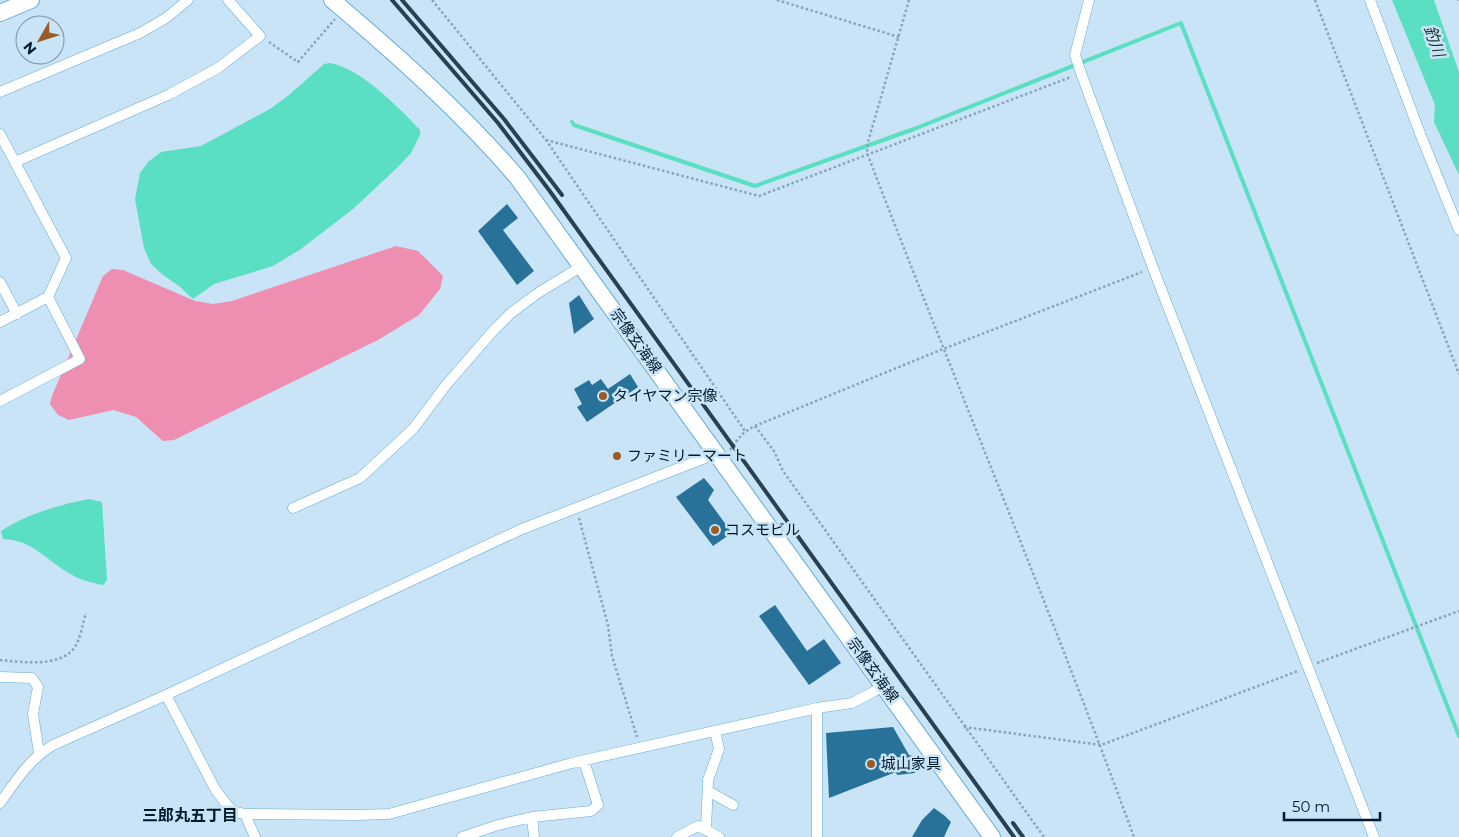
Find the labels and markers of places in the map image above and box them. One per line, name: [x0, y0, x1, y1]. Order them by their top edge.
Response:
place label: タイヤマン宗像: [613, 386, 718, 405]
marker: タイヤマン宗像: [597, 390, 609, 402]
place label: ファミリーマート: [627, 446, 747, 465]
marker: ファミリーマート: [611, 450, 623, 462]
place label: コスモビル: [725, 520, 800, 539]
marker: コスモビル: [709, 524, 721, 536]
place label: 城山家具: [881, 754, 941, 773]
marker: 城山家具: [865, 758, 877, 770]

